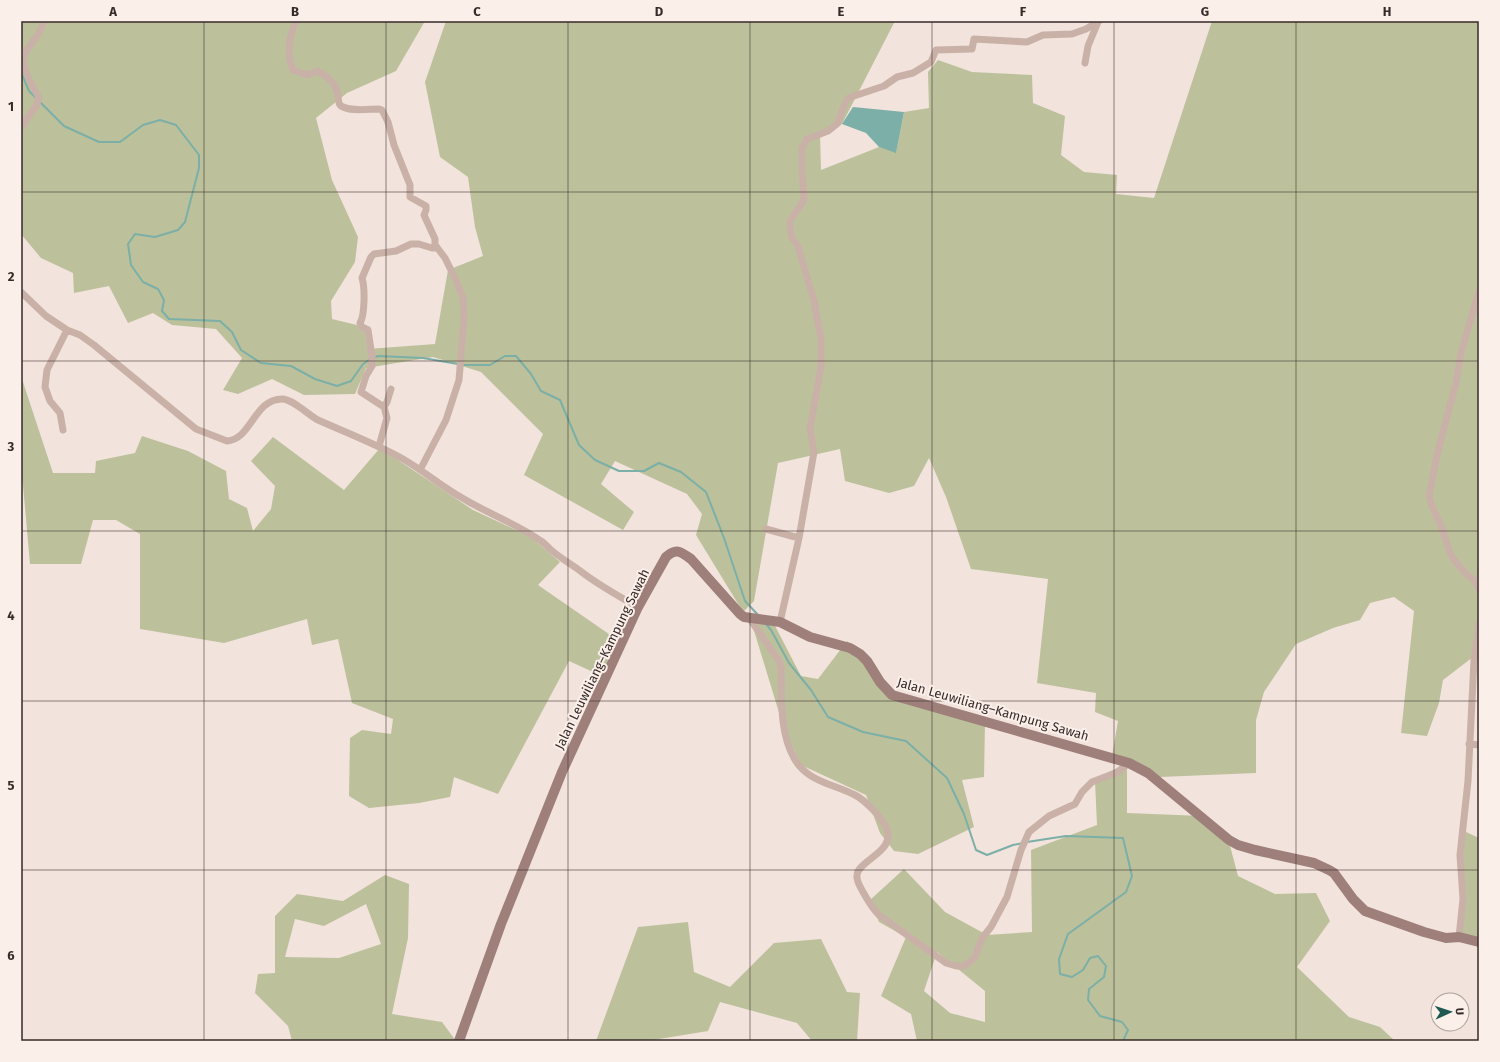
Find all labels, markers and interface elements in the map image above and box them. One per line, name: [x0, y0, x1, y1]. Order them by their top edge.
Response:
text: A: [108, 4, 117, 19]
text: B: [291, 4, 299, 19]
text: C: [473, 4, 481, 19]
text: D: [655, 4, 664, 19]
text: E: [838, 4, 845, 19]
text: F: [1020, 4, 1027, 19]
text: G: [1201, 4, 1209, 19]
text: H: [1383, 4, 1391, 19]
text: 1: [8, 99, 14, 114]
text: 2: [8, 269, 15, 284]
text: 3: [7, 439, 15, 454]
street label: Jalan Leuwiliang–Kampung Sawah: [552, 566, 652, 752]
text: 4: [7, 608, 15, 623]
street label: Jalan Leuwiliang–Kampung Sawah: [895, 674, 1091, 744]
text: 5: [8, 778, 15, 793]
text: 6: [7, 948, 15, 963]
north arrow: [1430, 992, 1470, 1032]
text: U: [1453, 1008, 1466, 1015]

